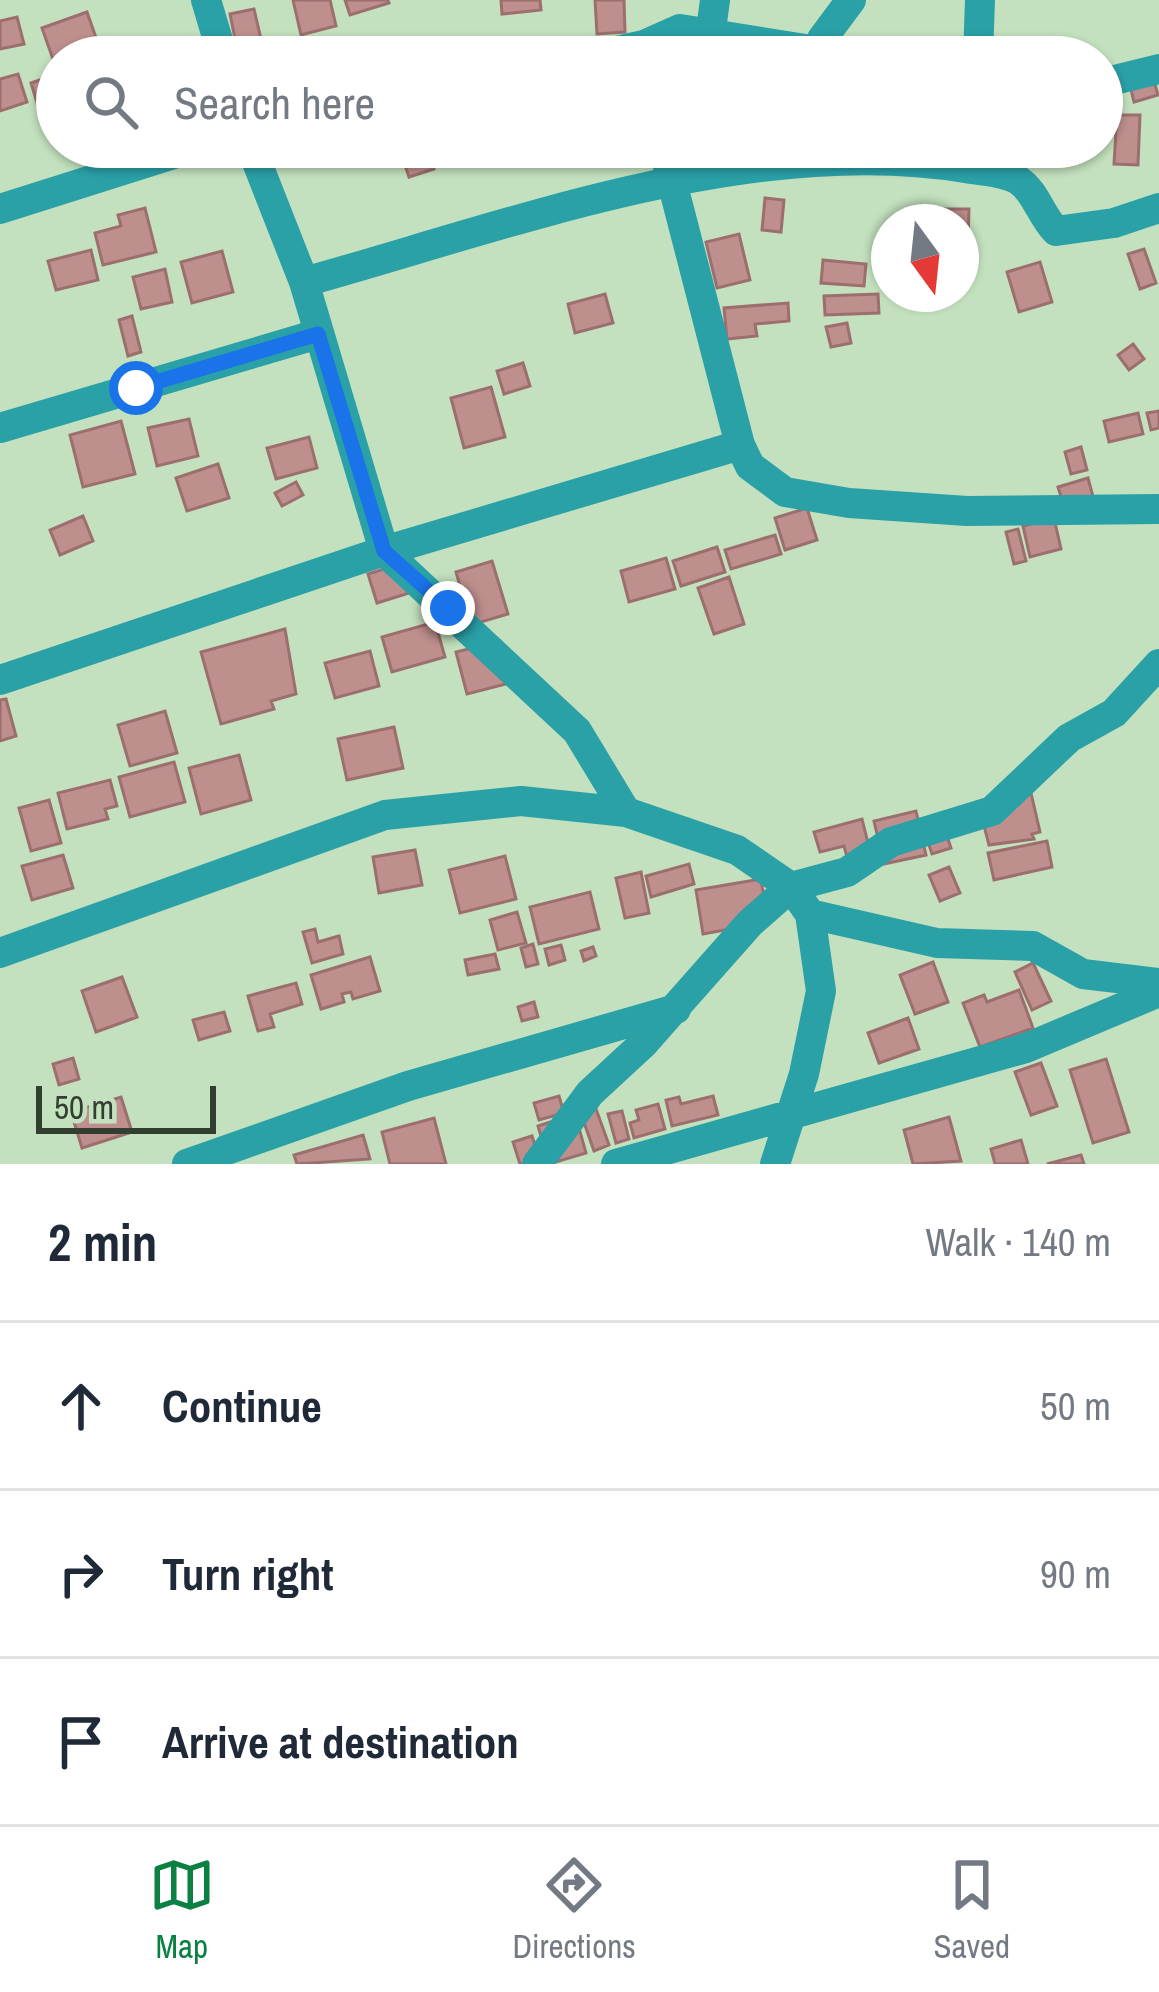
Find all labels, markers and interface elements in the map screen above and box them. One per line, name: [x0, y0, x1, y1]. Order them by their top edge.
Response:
search box: [36, 36, 1123, 168]
icon: search: [78, 69, 144, 135]
text: Search here: [174, 72, 375, 133]
north arrow: [871, 204, 979, 312]
route start: [109, 361, 163, 415]
route end: [421, 581, 475, 635]
scale bar: [36, 1080, 216, 1133]
text: 50 m: [54, 1085, 114, 1129]
text: 2 min: [48, 1208, 157, 1277]
text: Walk · 140 m: [926, 1216, 1111, 1268]
icon: ahead: [48, 1373, 114, 1439]
text: Continue: [162, 1375, 322, 1436]
text: 50 m: [1040, 1380, 1111, 1432]
icon: right: [48, 1541, 114, 1607]
text: Turn right: [162, 1543, 334, 1604]
text: 90 m: [1040, 1548, 1111, 1600]
icon: arrive: [48, 1709, 114, 1775]
text: Arrive at destination: [162, 1711, 519, 1772]
tab: Map: [149, 1852, 215, 1968]
tab: Directions: [512, 1852, 636, 1968]
tab: Saved: [933, 1852, 1010, 1968]

